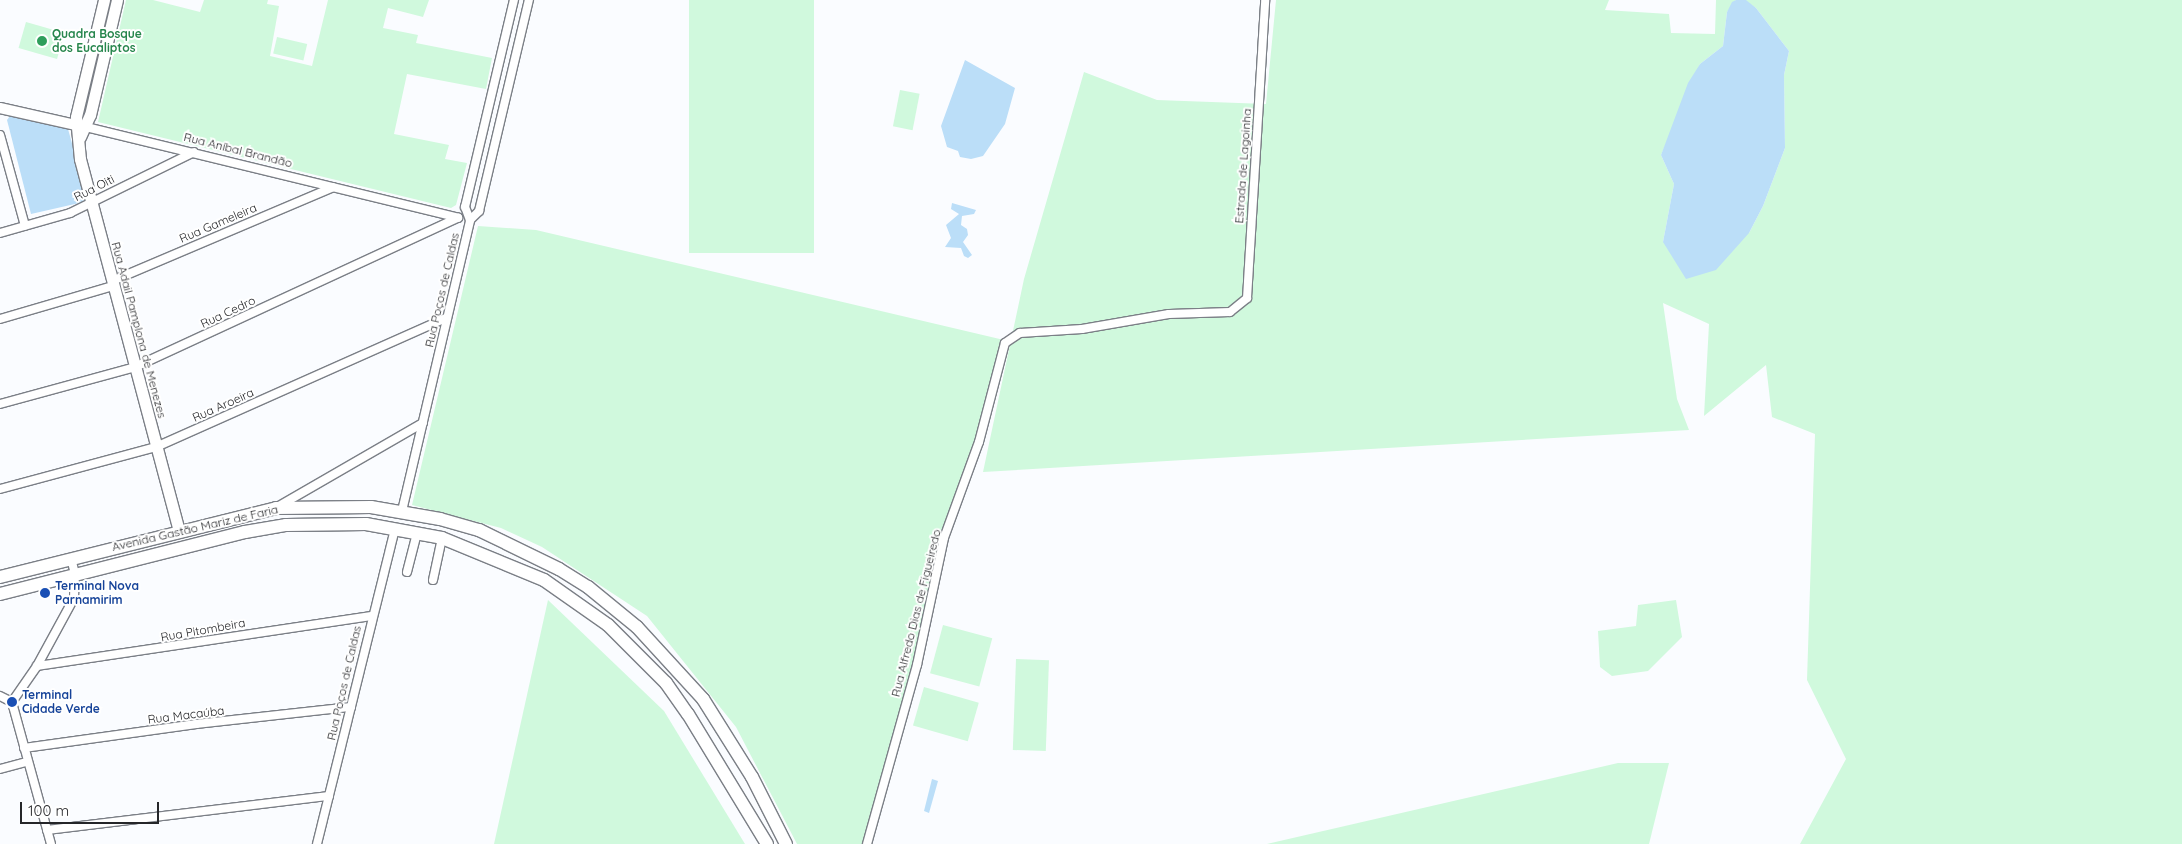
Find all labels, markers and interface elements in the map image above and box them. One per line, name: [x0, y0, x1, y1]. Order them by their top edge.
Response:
place label: Quadra Bosque dos Eucaliptos: [52, 27, 142, 55]
marker: Quadra Bosque dos Eucaliptos: [36, 35, 48, 47]
street label: Estrada de Lagoinha: [1232, 108, 1254, 224]
street label: Rua Aníbal Brandão: [182, 130, 294, 170]
street label: Rua Oiti: [71, 172, 117, 204]
street label: Rua Gameleira: [177, 200, 259, 246]
street label: Rua Poços de Caldas: [422, 231, 462, 349]
street label: Rua Adail Pamplona de Menezes: [109, 240, 169, 420]
street label: Rua Cedro: [198, 293, 258, 331]
street label: Rua Aroeira: [190, 385, 256, 425]
street label: Avenida Gastão Mariz de Faria: [111, 502, 279, 554]
street label: Rua Alfredo Dias de Figueiredo: [888, 528, 944, 698]
place label: Terminal Nova Parnamirim: [55, 579, 139, 607]
marker: Terminal Nova Parnamirim: [39, 587, 51, 599]
street label: Rua Pitombeira: [160, 615, 246, 645]
street label: Rua Poços de Caldas: [324, 624, 364, 742]
place label: Terminal Cidade Verde: [22, 688, 100, 716]
marker: Terminal Cidade Verde: [6, 696, 18, 708]
street label: Rua Macaúba: [147, 703, 225, 727]
scale bar: [22, 792, 161, 824]
text: 100 m: [28, 801, 69, 820]

